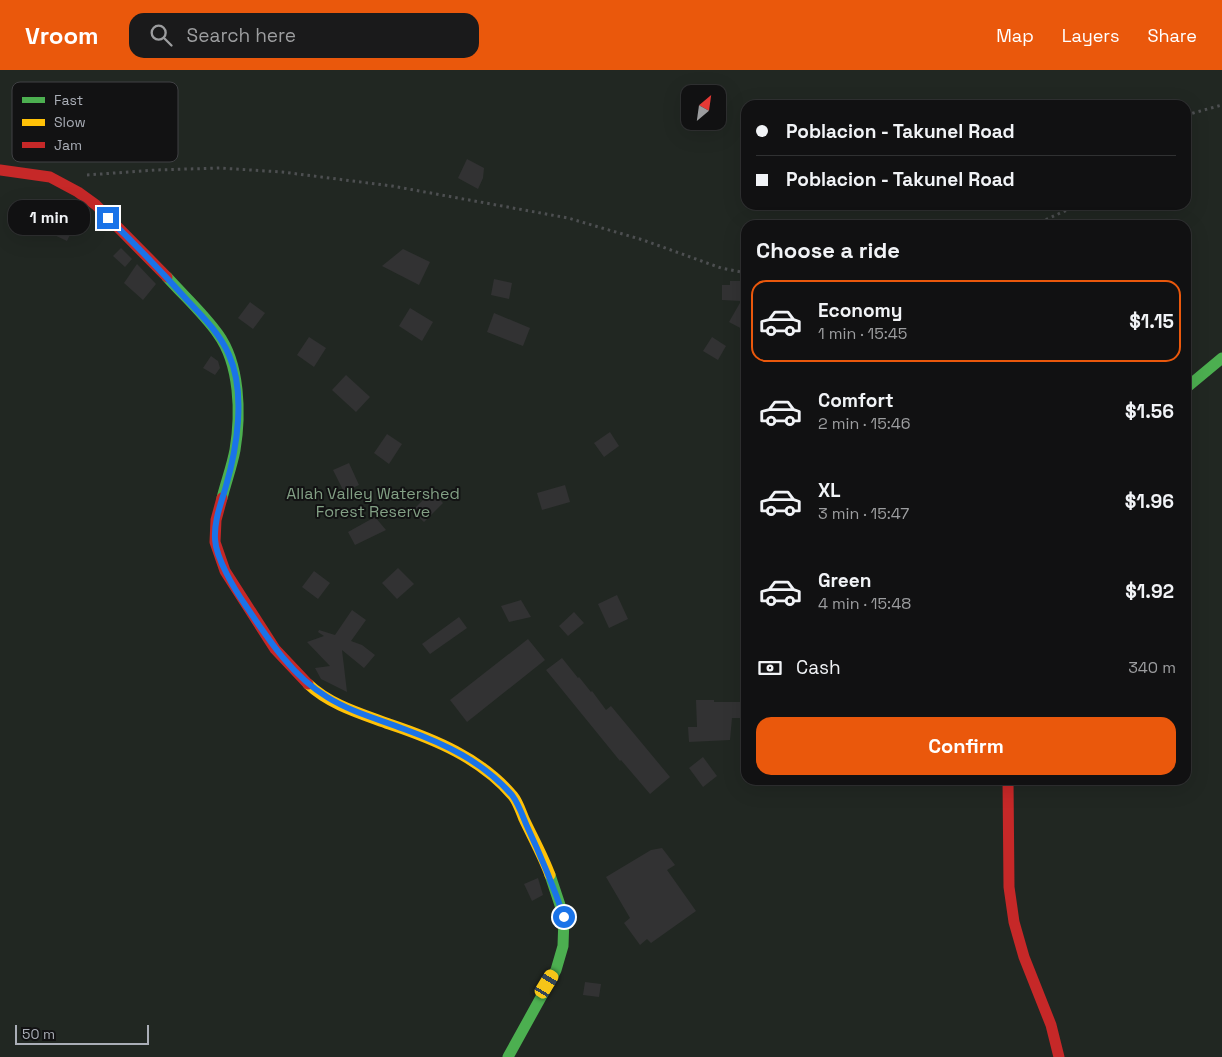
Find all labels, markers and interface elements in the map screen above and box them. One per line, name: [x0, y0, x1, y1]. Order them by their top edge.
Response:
search box: [129, 13, 479, 58]
text: Vroom: [25, 20, 99, 51]
icon: search: [147, 21, 175, 49]
text: Search here: [187, 23, 296, 48]
text: Map: [996, 24, 1034, 47]
text: Layers: [1062, 24, 1119, 47]
text: Share: [1147, 24, 1197, 47]
legend: [12, 82, 178, 162]
north arrow: [681, 85, 726, 130]
map controls: [681, 85, 726, 130]
text: Fast: [54, 91, 83, 109]
text: Slow: [54, 113, 86, 131]
text: Poblacion - Takunel Road: [786, 119, 1015, 144]
text: Jam: [54, 136, 82, 154]
text: Poblacion - Takunel Road: [786, 167, 1015, 192]
callout: 1 min: [8, 200, 90, 236]
text: 1 min: [29, 207, 69, 228]
route end: [97, 207, 119, 229]
text: Choose a ride: [756, 236, 900, 264]
text: Economy: [818, 298, 902, 323]
icon: car: [758, 299, 803, 344]
text: $1.15: [1129, 309, 1174, 334]
text: 1 min · 15:45: [818, 323, 907, 344]
text: Comfort: [818, 388, 894, 413]
icon: car: [758, 389, 803, 434]
text: $1.56: [1125, 399, 1174, 424]
text: 2 min · 15:46: [818, 413, 911, 434]
text: XL: [818, 478, 841, 503]
icon: car: [758, 479, 803, 524]
park label: Allah Valley Watershed Forest Reserve: [286, 483, 460, 522]
text: $1.96: [1125, 489, 1174, 514]
text: 3 min · 15:47: [818, 503, 909, 524]
text: Green: [818, 568, 871, 593]
icon: car: [758, 569, 803, 614]
text: $1.92: [1125, 579, 1174, 604]
text: 4 min · 15:48: [818, 593, 911, 614]
icon: cash: [756, 654, 784, 682]
text: Cash: [796, 655, 841, 680]
text: 340 m: [1128, 657, 1176, 678]
button: Confirm: [756, 717, 1176, 775]
route start: [553, 906, 575, 928]
car: [532, 967, 561, 1001]
scale bar: [15, 1022, 149, 1045]
text: 50 m: [22, 1025, 55, 1043]

